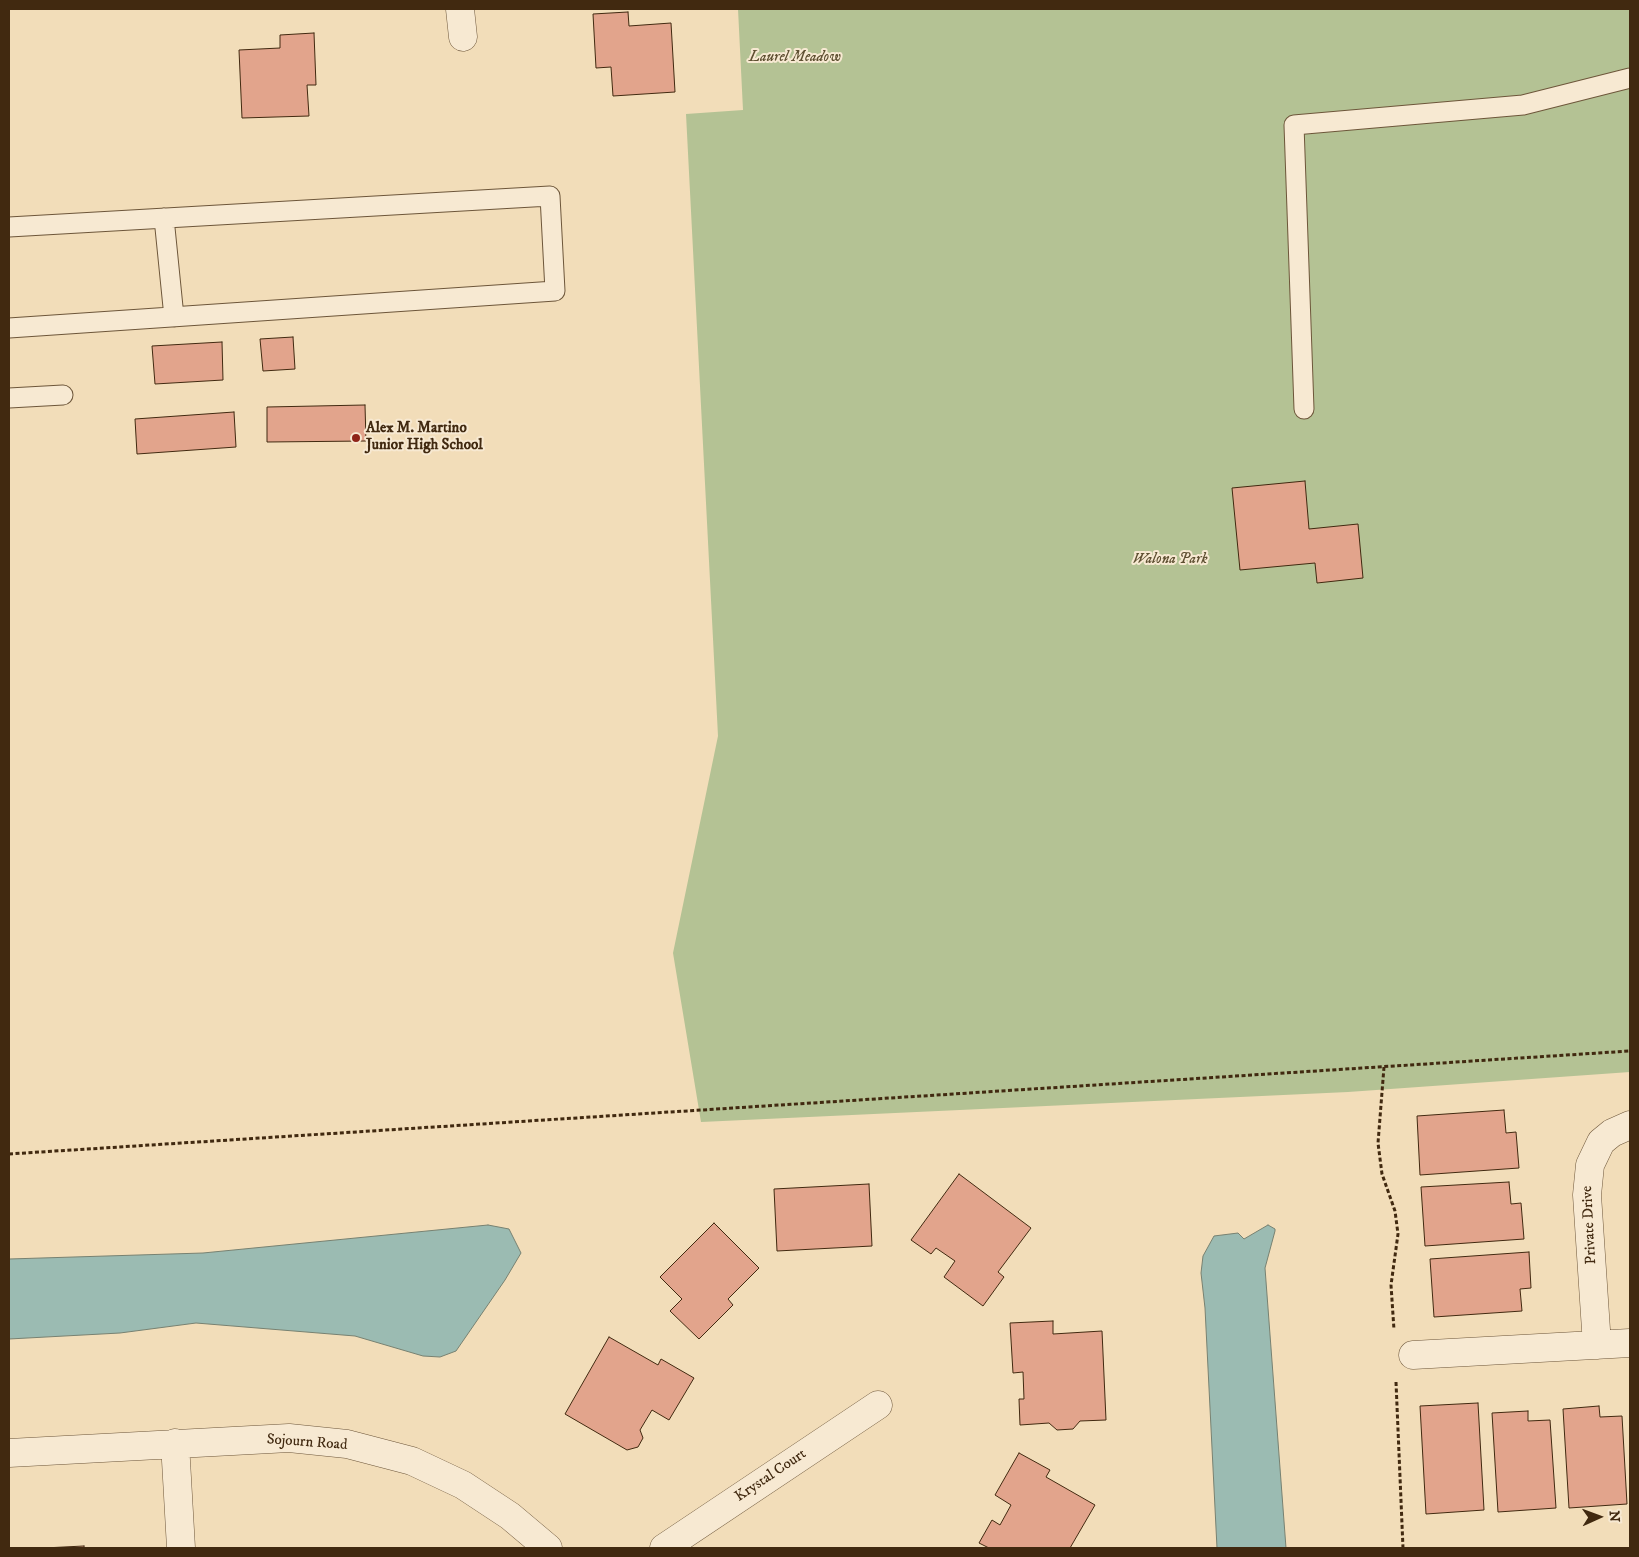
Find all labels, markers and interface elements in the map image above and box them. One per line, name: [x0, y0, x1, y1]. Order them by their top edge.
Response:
park label: Laurel Meadow: [749, 49, 841, 67]
place label: Alex M. Martino Junior High School: [366, 420, 483, 455]
marker: Alex M. Martino Junior High School: [350, 432, 362, 444]
park label: Walona Park: [1132, 551, 1208, 569]
street label: Private Drive: [1579, 1185, 1601, 1265]
street label: Sojourn Road: [266, 1431, 348, 1455]
street label: Krystal Court: [732, 1446, 810, 1506]
north arrow: [1574, 1492, 1624, 1542]
text: N: [1605, 1510, 1623, 1523]

